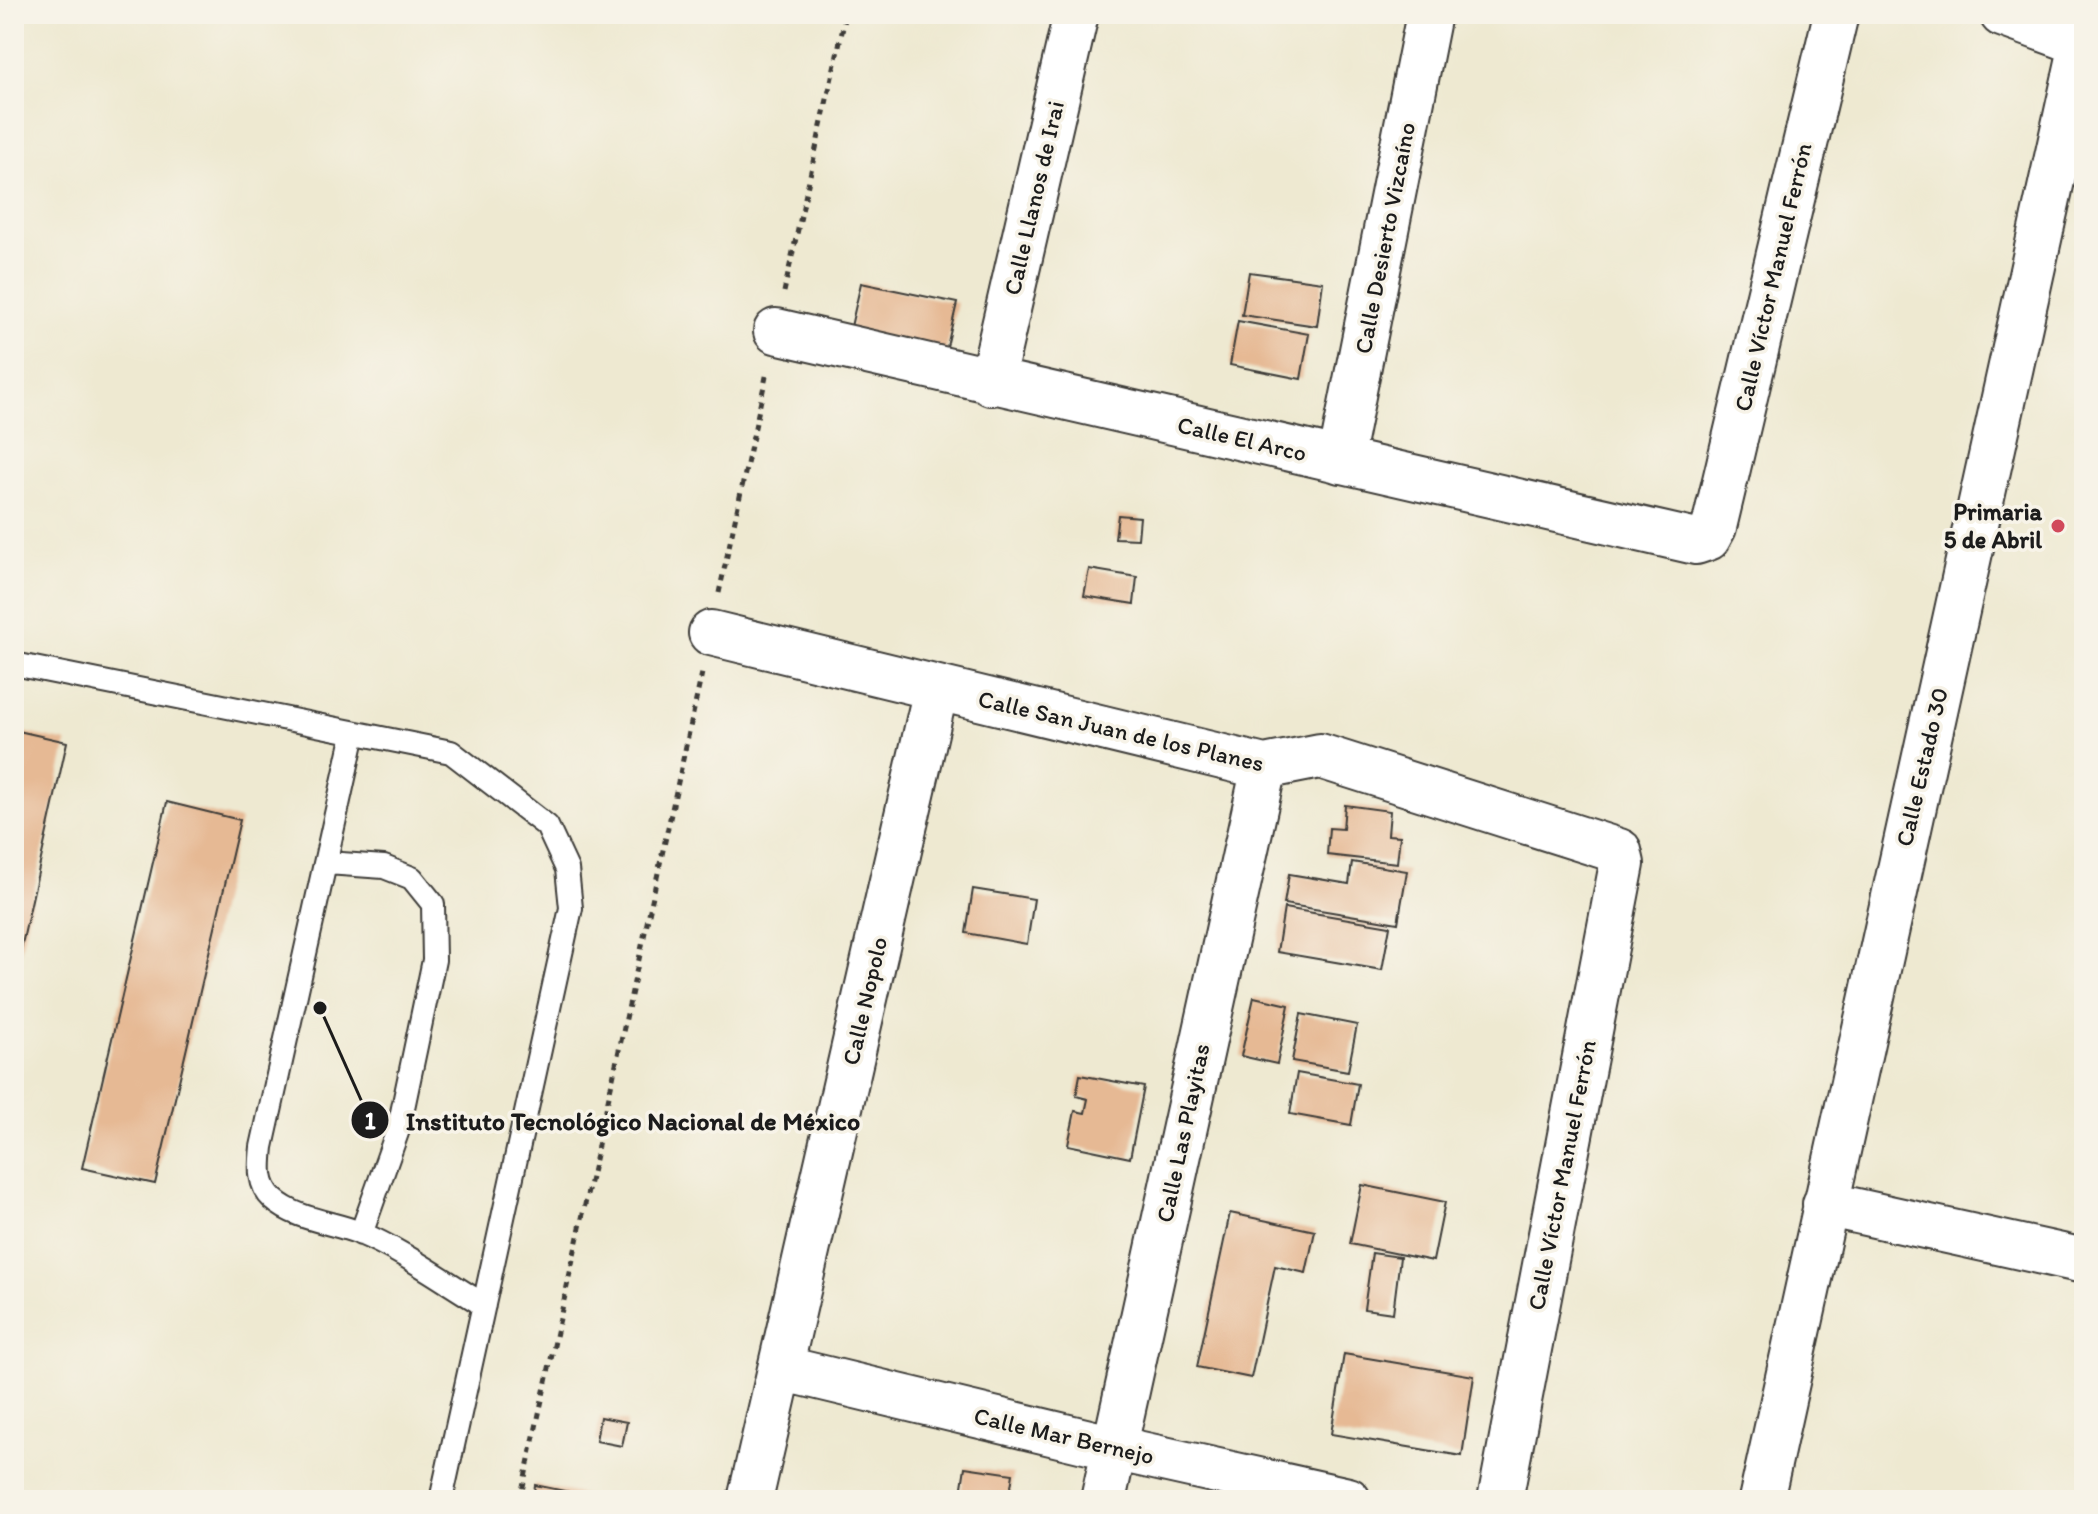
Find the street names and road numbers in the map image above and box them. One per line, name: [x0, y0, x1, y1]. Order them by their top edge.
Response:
street label: Calle Llanos de Irai: [997, 98, 1070, 298]
street label: Calle Desierto Vizcaíno: [1348, 120, 1421, 356]
street label: Calle Víctor Manuel Ferrón: [1727, 139, 1818, 414]
street label: Calle El Arco: [1175, 410, 1310, 467]
street label: Calle San Juan de los Planes: [975, 684, 1267, 778]
street label: Calle Estado 30: [1889, 685, 1954, 849]
street label: Calle Nopolo: [836, 934, 893, 1068]
street label: Calle Víctor Manuel Ferrón: [1521, 1037, 1602, 1313]
street label: Calle Las Playitas: [1149, 1041, 1216, 1225]
street label: Calle Mar Bernejo: [971, 1401, 1157, 1470]

